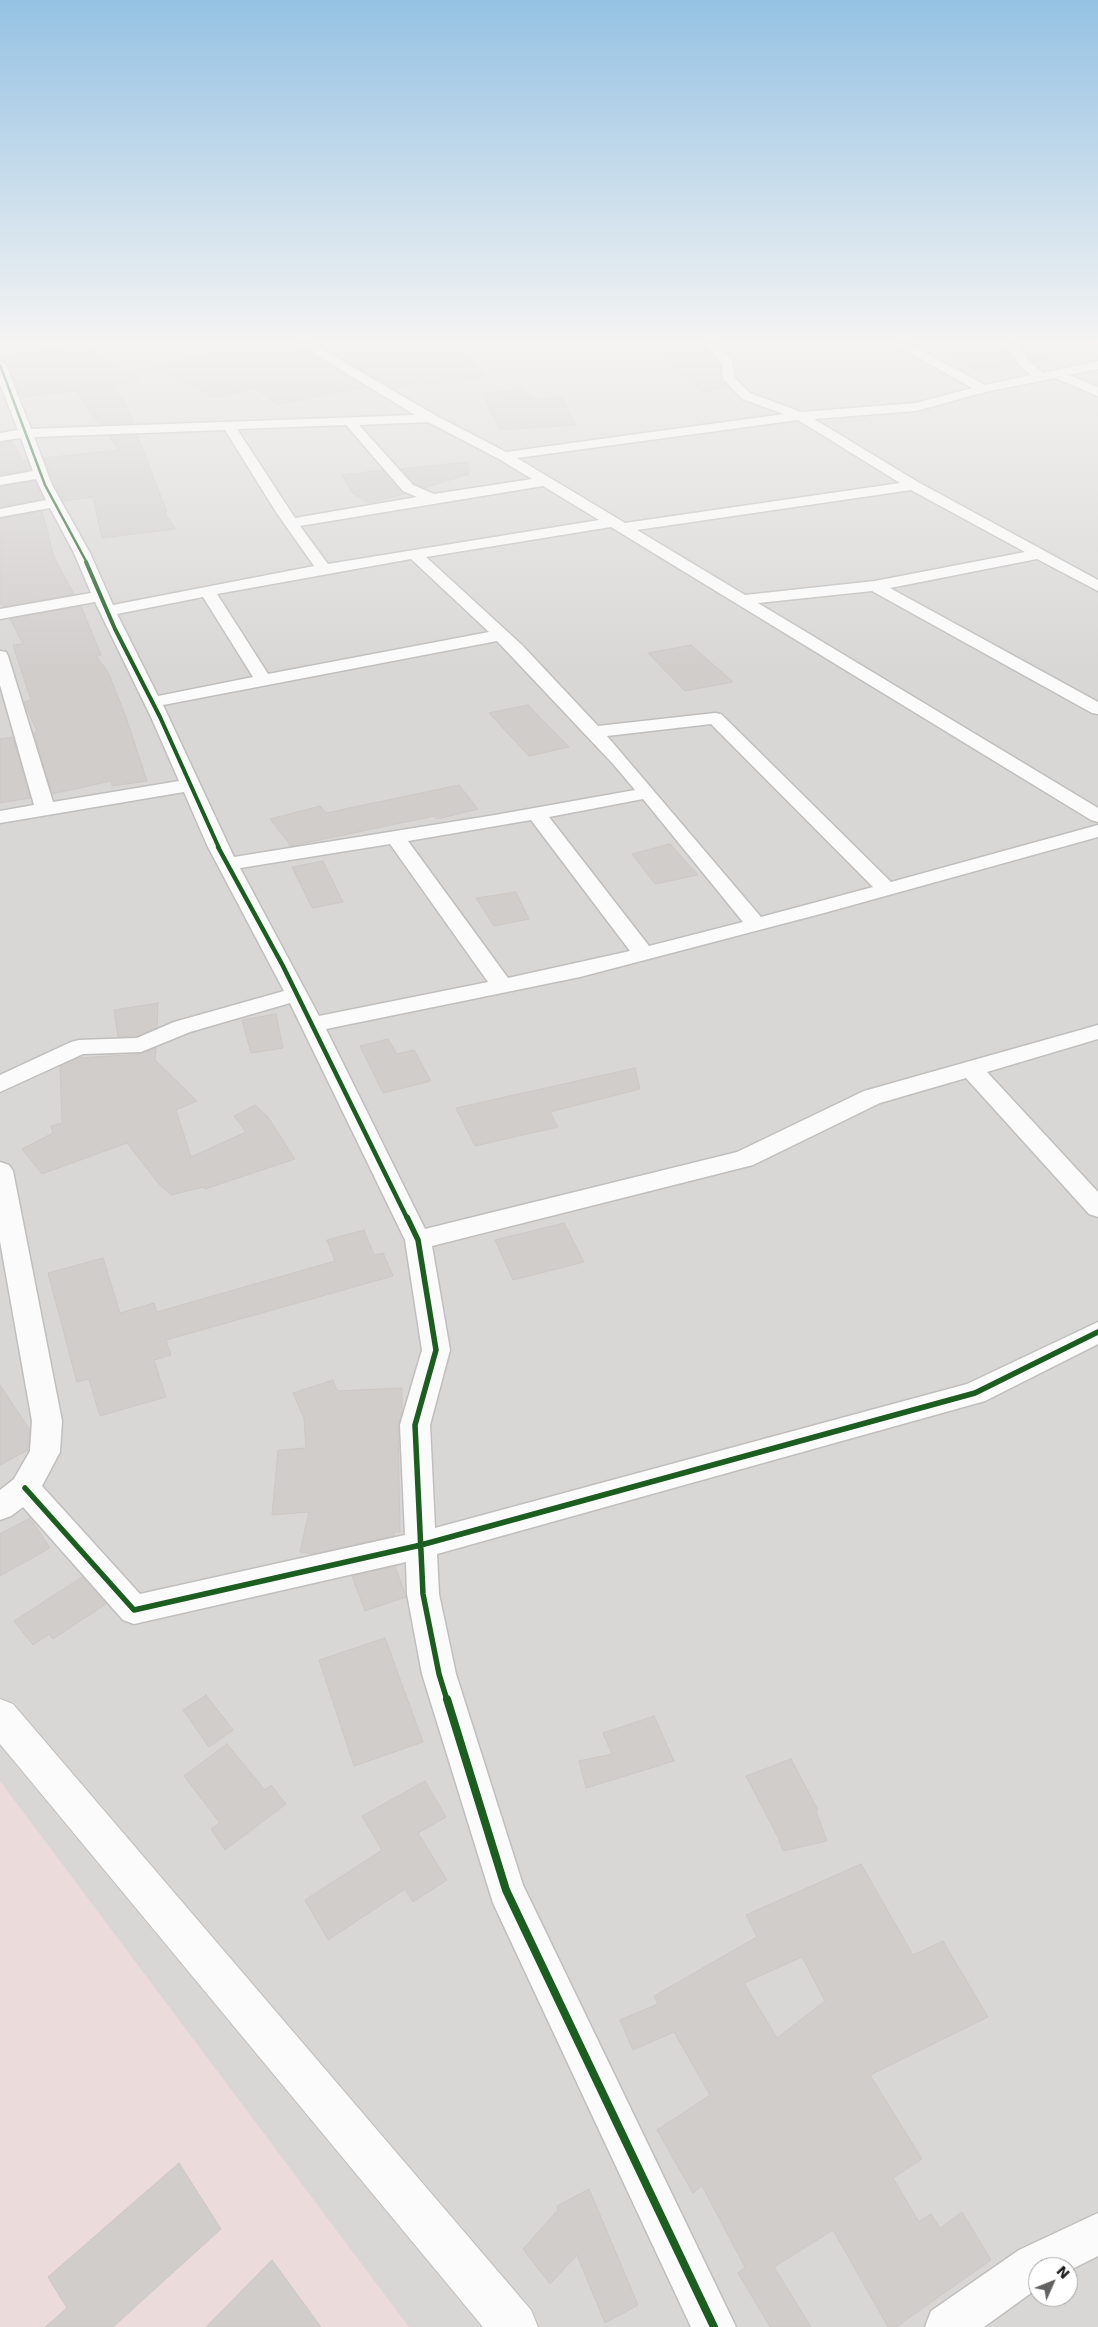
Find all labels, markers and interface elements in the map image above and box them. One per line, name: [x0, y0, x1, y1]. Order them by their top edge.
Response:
north arrow: [1028, 2257, 1078, 2307]
text: N: [1053, 2263, 1073, 2282]

